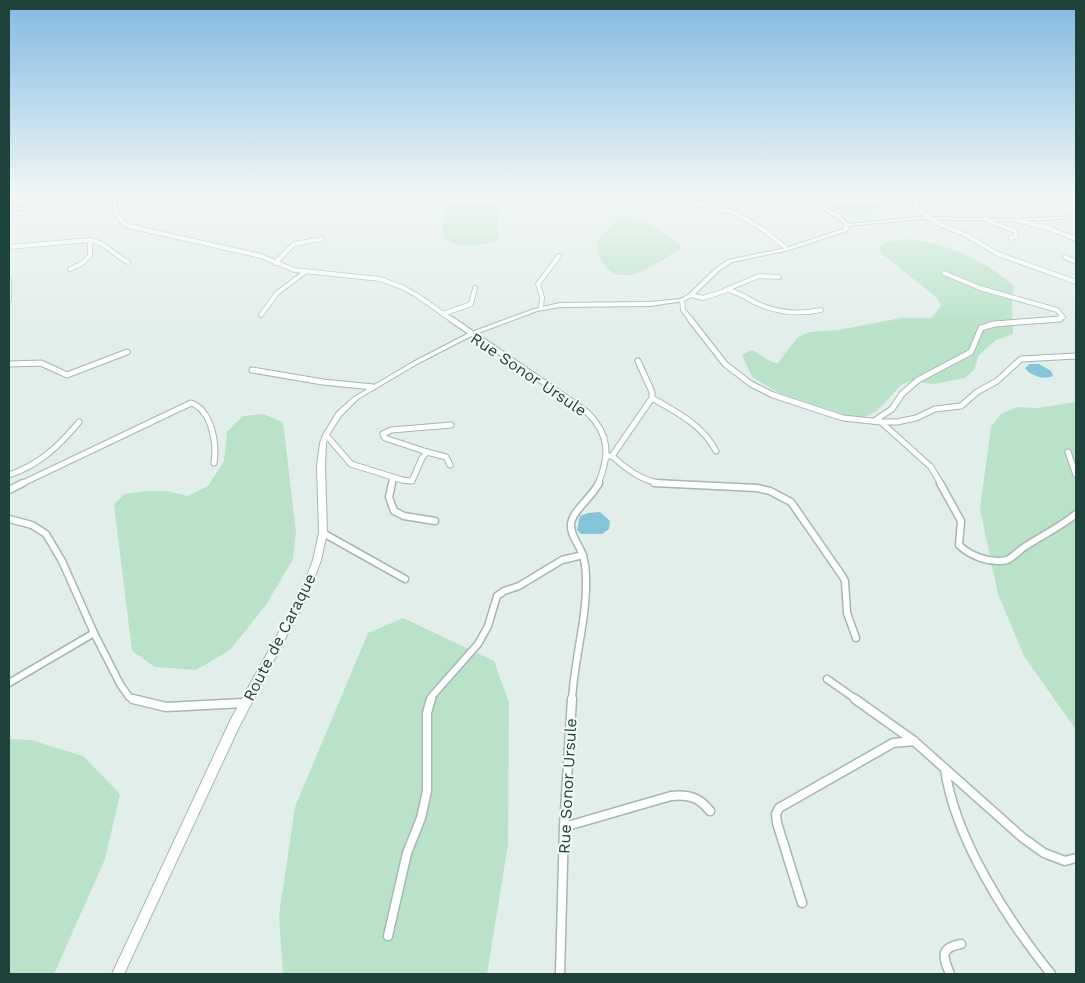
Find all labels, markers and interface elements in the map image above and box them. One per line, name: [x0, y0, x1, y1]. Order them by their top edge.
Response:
street label: Rue Sonor Ursule: [467, 329, 590, 420]
street label: Route de Caraque: [239, 570, 320, 704]
street label: Rue Sonor Ursule: [554, 718, 581, 854]

